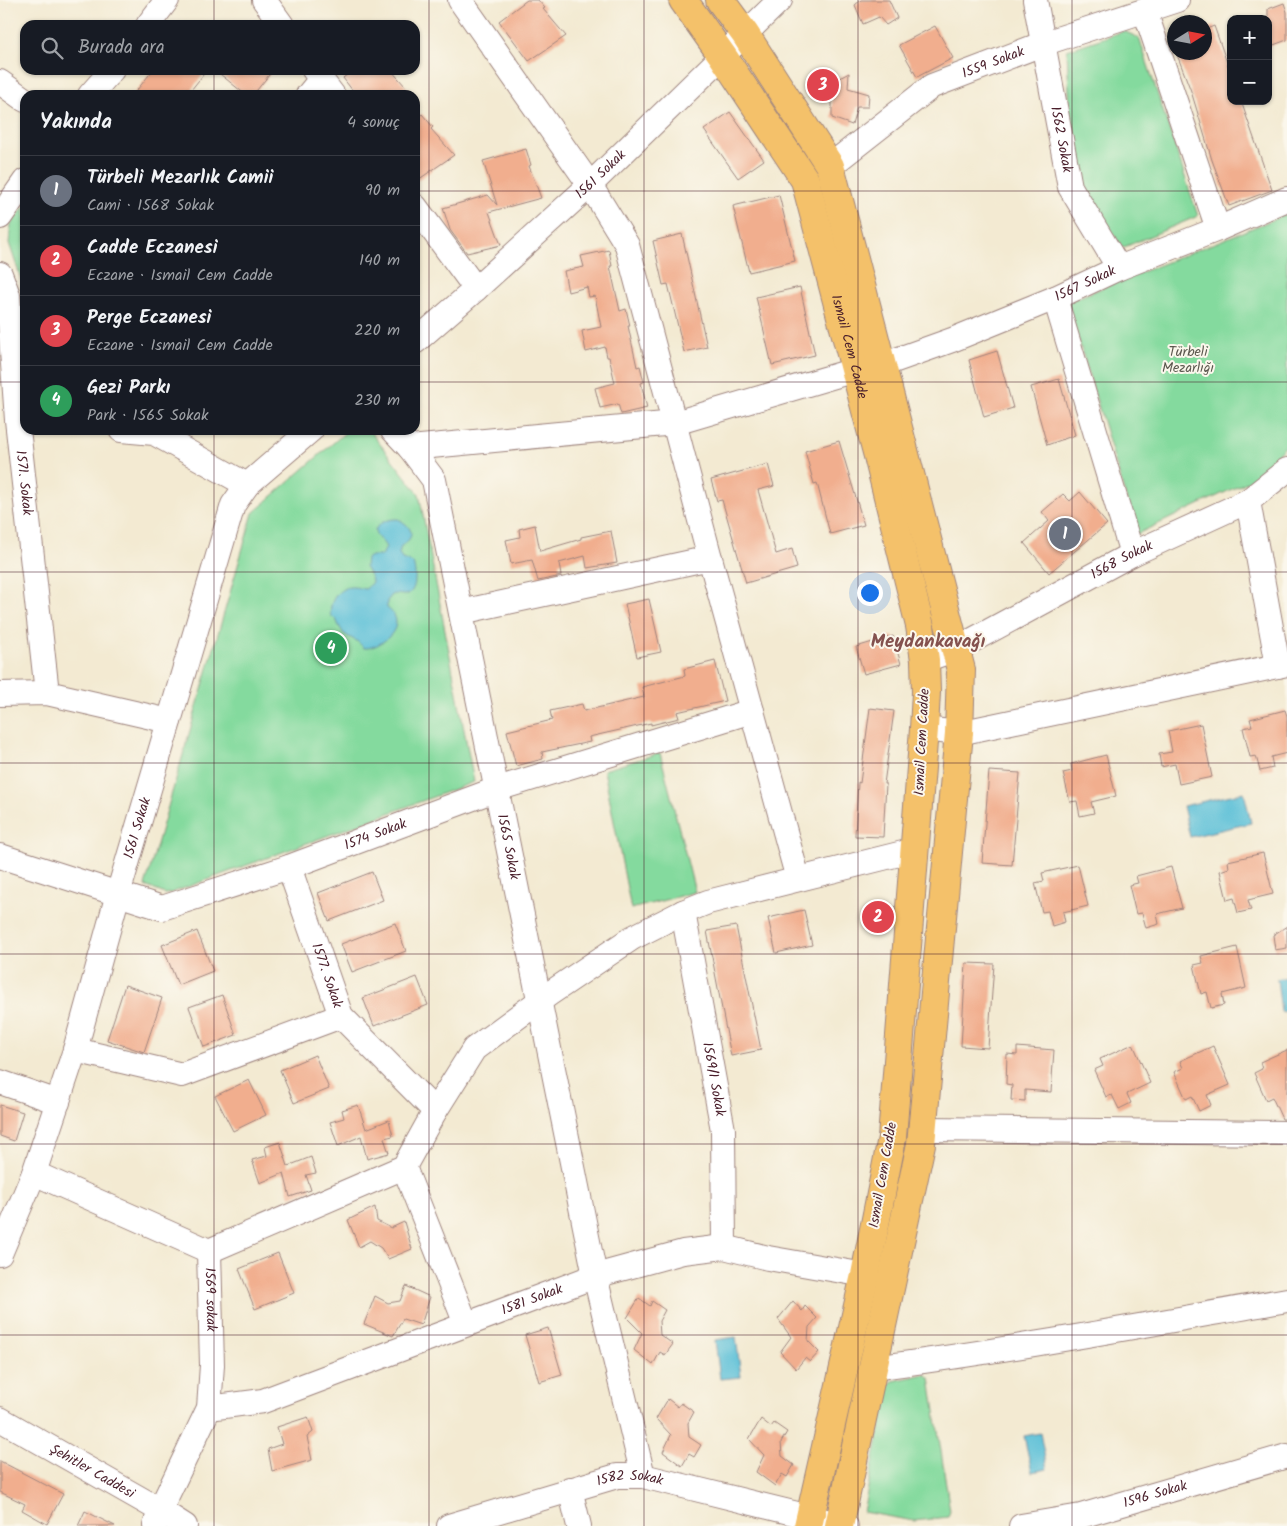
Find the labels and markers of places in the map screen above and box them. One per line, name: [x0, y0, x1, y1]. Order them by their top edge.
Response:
pin: 3: [807, 66, 839, 104]
pin: 1: [1049, 515, 1081, 553]
pin: 4: [315, 629, 347, 667]
pin: 2: [862, 898, 894, 936]

